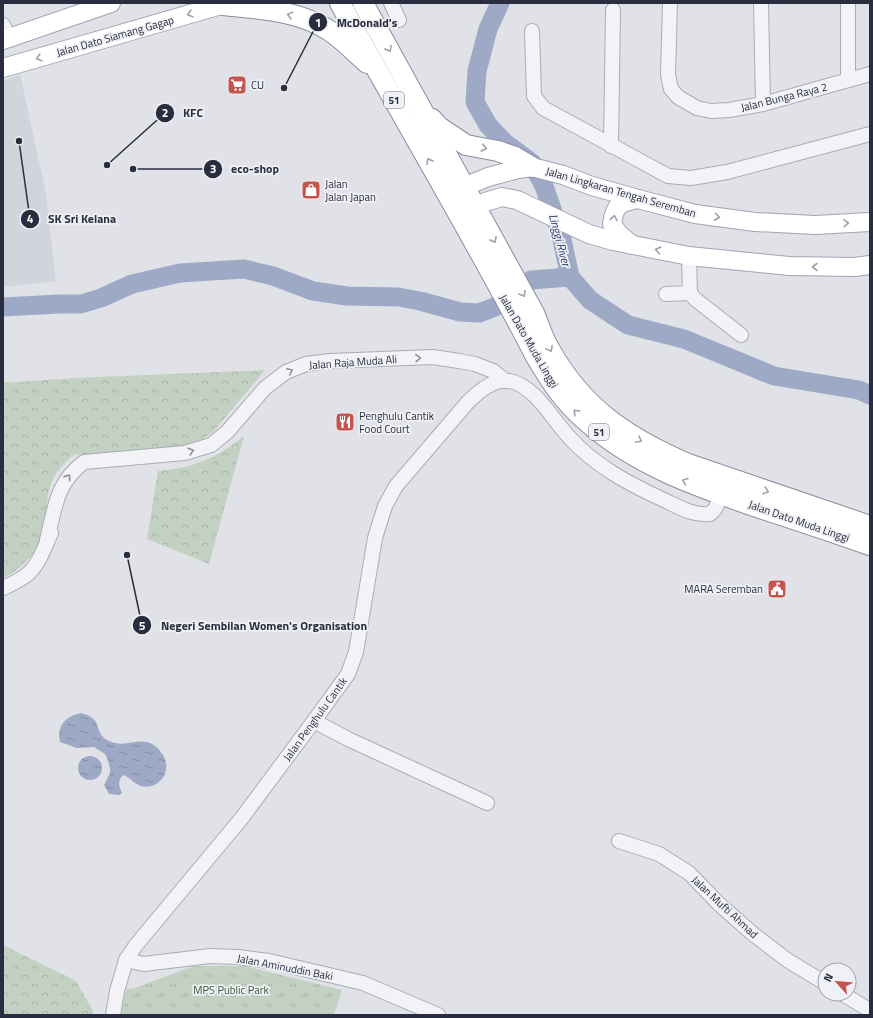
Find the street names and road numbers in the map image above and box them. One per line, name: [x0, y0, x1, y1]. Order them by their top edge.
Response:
street label: Jalan Dato Siamang Gagap: [54, 11, 176, 60]
street label: Jalan Bunga Raya 2: [739, 79, 829, 115]
road number: 51: [384, 92, 404, 108]
street label: Jalan Lingkaran Tengah Seremban: [544, 163, 698, 221]
street label: Jalan Dato Muda Linggi: [496, 291, 562, 391]
street label: Jalan Raja Muda Ali: [309, 351, 397, 373]
road number: 51: [589, 424, 609, 440]
street label: Jalan Dato Muda Linggi: [746, 496, 852, 546]
street label: Jalan Penghulu Cantik: [279, 673, 351, 764]
street label: Jalan Mufti Ahmad: [688, 872, 762, 942]
street label: Jalan Aminuddin Baki: [236, 950, 334, 984]

